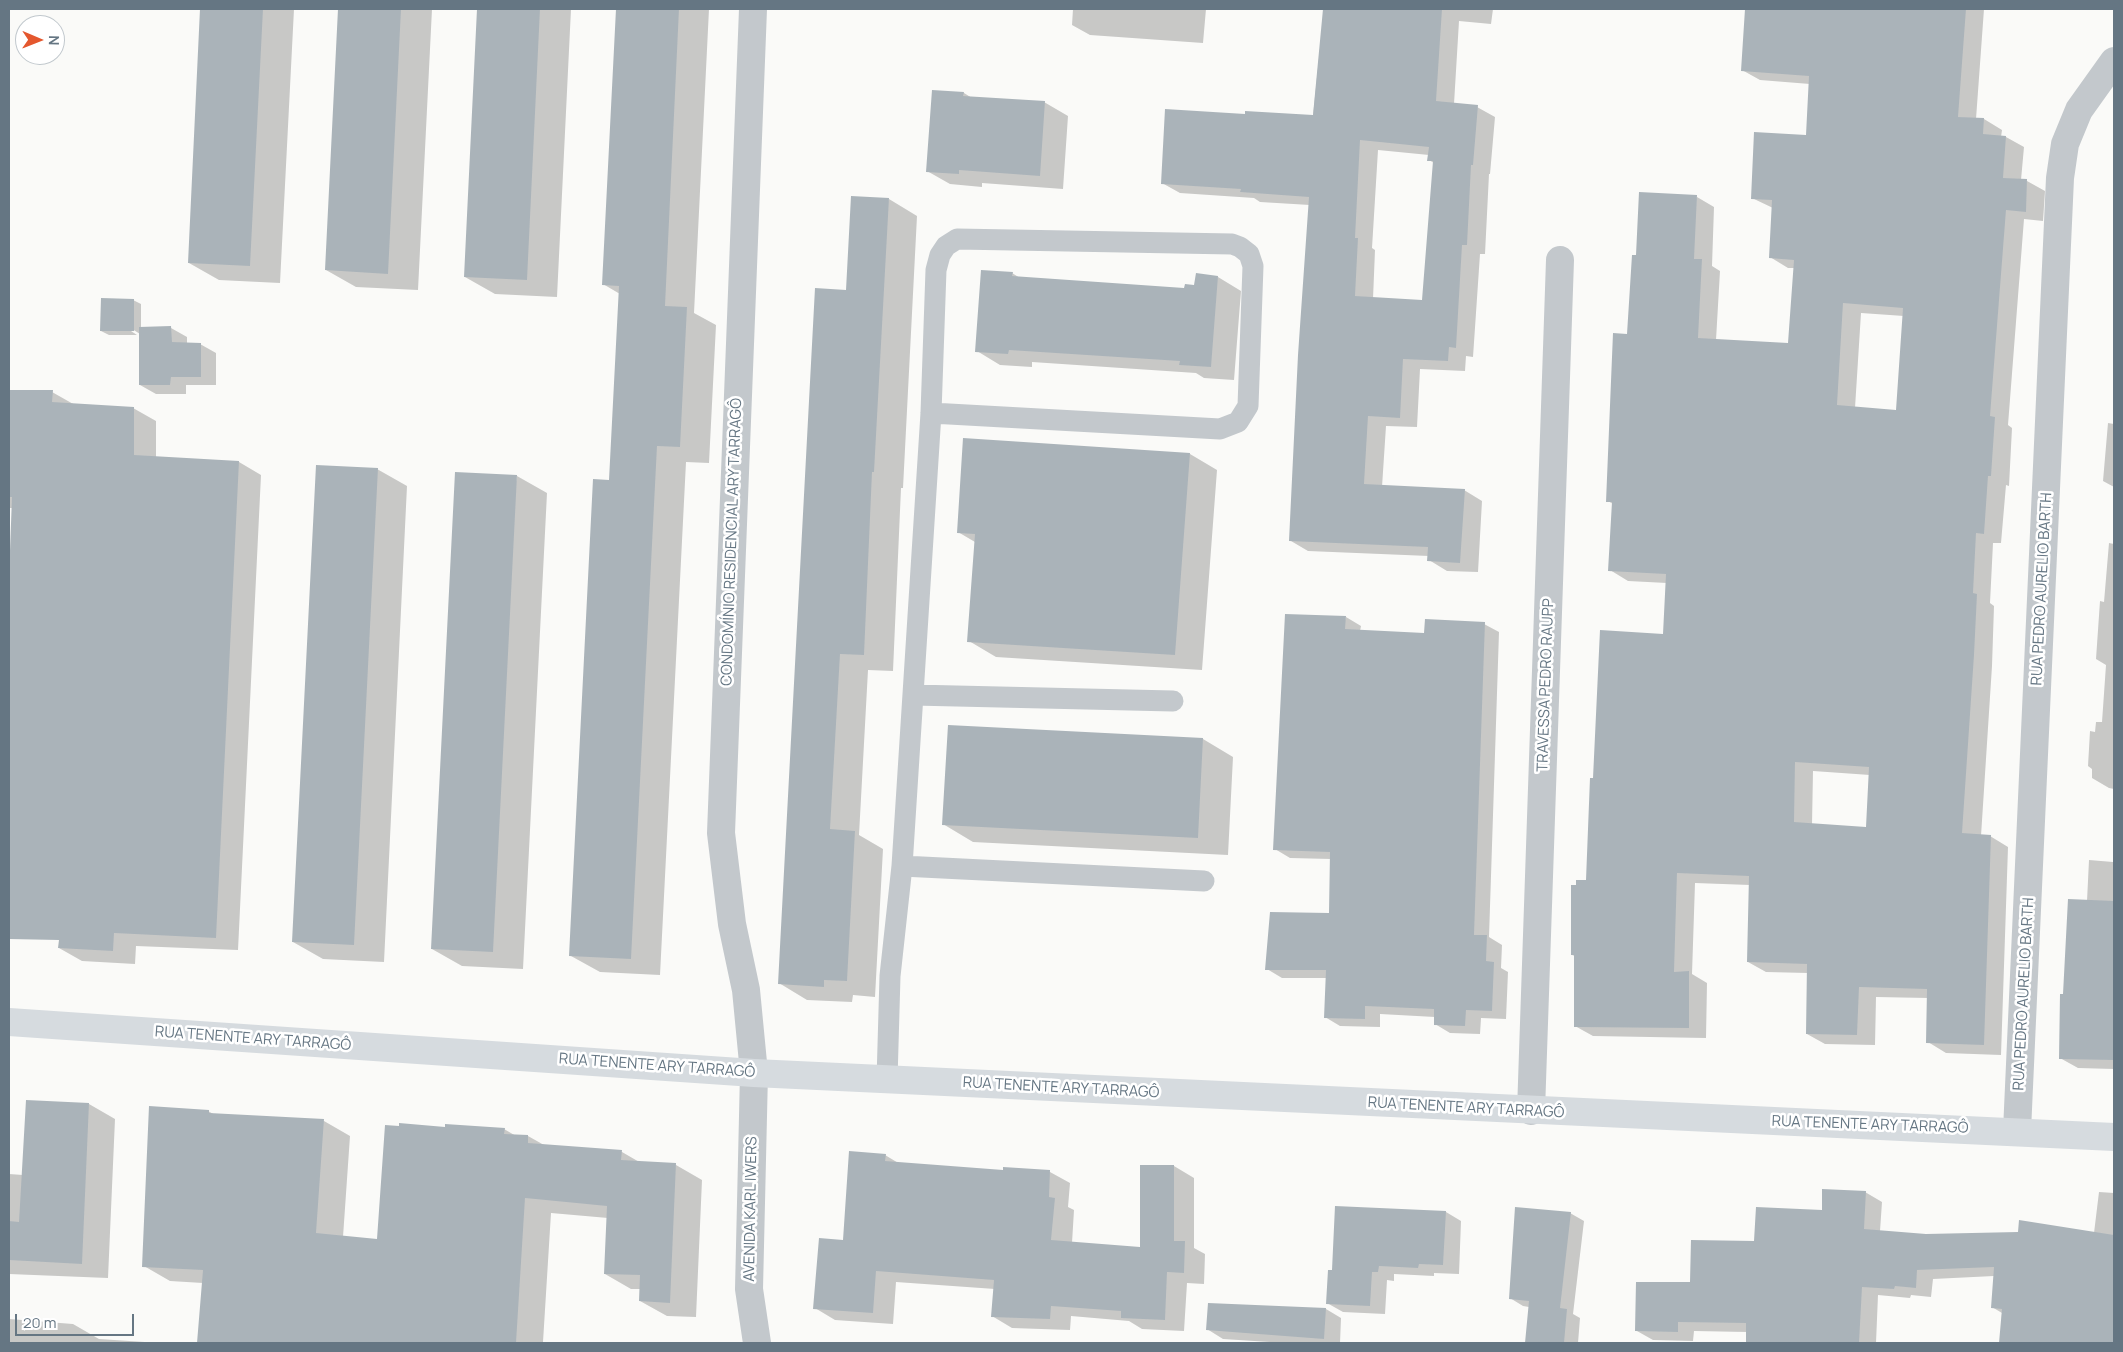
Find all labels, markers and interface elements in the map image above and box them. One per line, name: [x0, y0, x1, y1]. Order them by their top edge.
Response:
north arrow: [15, 15, 65, 65]
text: N: [45, 35, 64, 45]
street label: CONDOMÍNIO RESIDENCIAL ARY TARRAGÔ: [718, 398, 746, 686]
street label: RUA PEDRO AURELIO BARTH: [2028, 492, 2056, 686]
street label: TRAVESSA PEDRO RAUPP: [1534, 598, 1558, 772]
street label: RUA PEDRO AURELIO BARTH: [2010, 897, 2038, 1091]
street label: RUA TENENTE ARY TARRAGÔ: [154, 1023, 352, 1055]
street label: RUA TENENTE ARY TARRAGÔ: [558, 1050, 756, 1082]
street label: RUA TENENTE ARY TARRAGÔ: [962, 1074, 1160, 1102]
street label: RUA TENENTE ARY TARRAGÔ: [1367, 1094, 1565, 1122]
street label: RUA TENENTE ARY TARRAGÔ: [1771, 1113, 1969, 1137]
street label: AVENIDA KARL IWERS: [741, 1136, 761, 1282]
scale bar: [18, 1304, 136, 1336]
text: 20 m: [23, 1312, 56, 1333]

